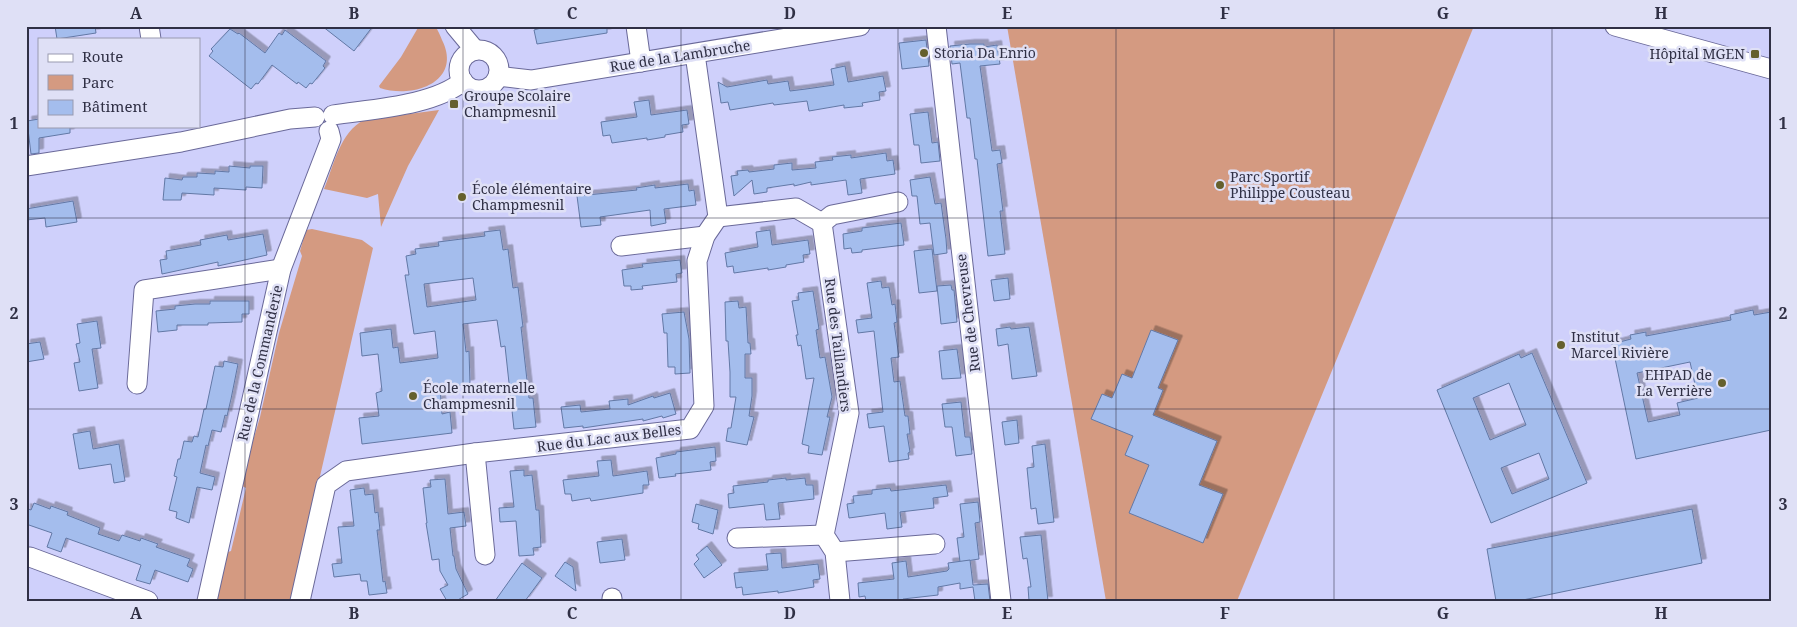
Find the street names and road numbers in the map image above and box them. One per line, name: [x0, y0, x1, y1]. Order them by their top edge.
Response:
street label: Rue de la Lambruche: [608, 35, 752, 76]
street label: Rue de Chevreuse: [951, 253, 984, 373]
street label: Rue des Taillandiers: [821, 277, 856, 413]
street label: Rue de la Commanderie: [232, 283, 287, 443]
street label: Rue du Lac aux Belles: [536, 419, 682, 456]

